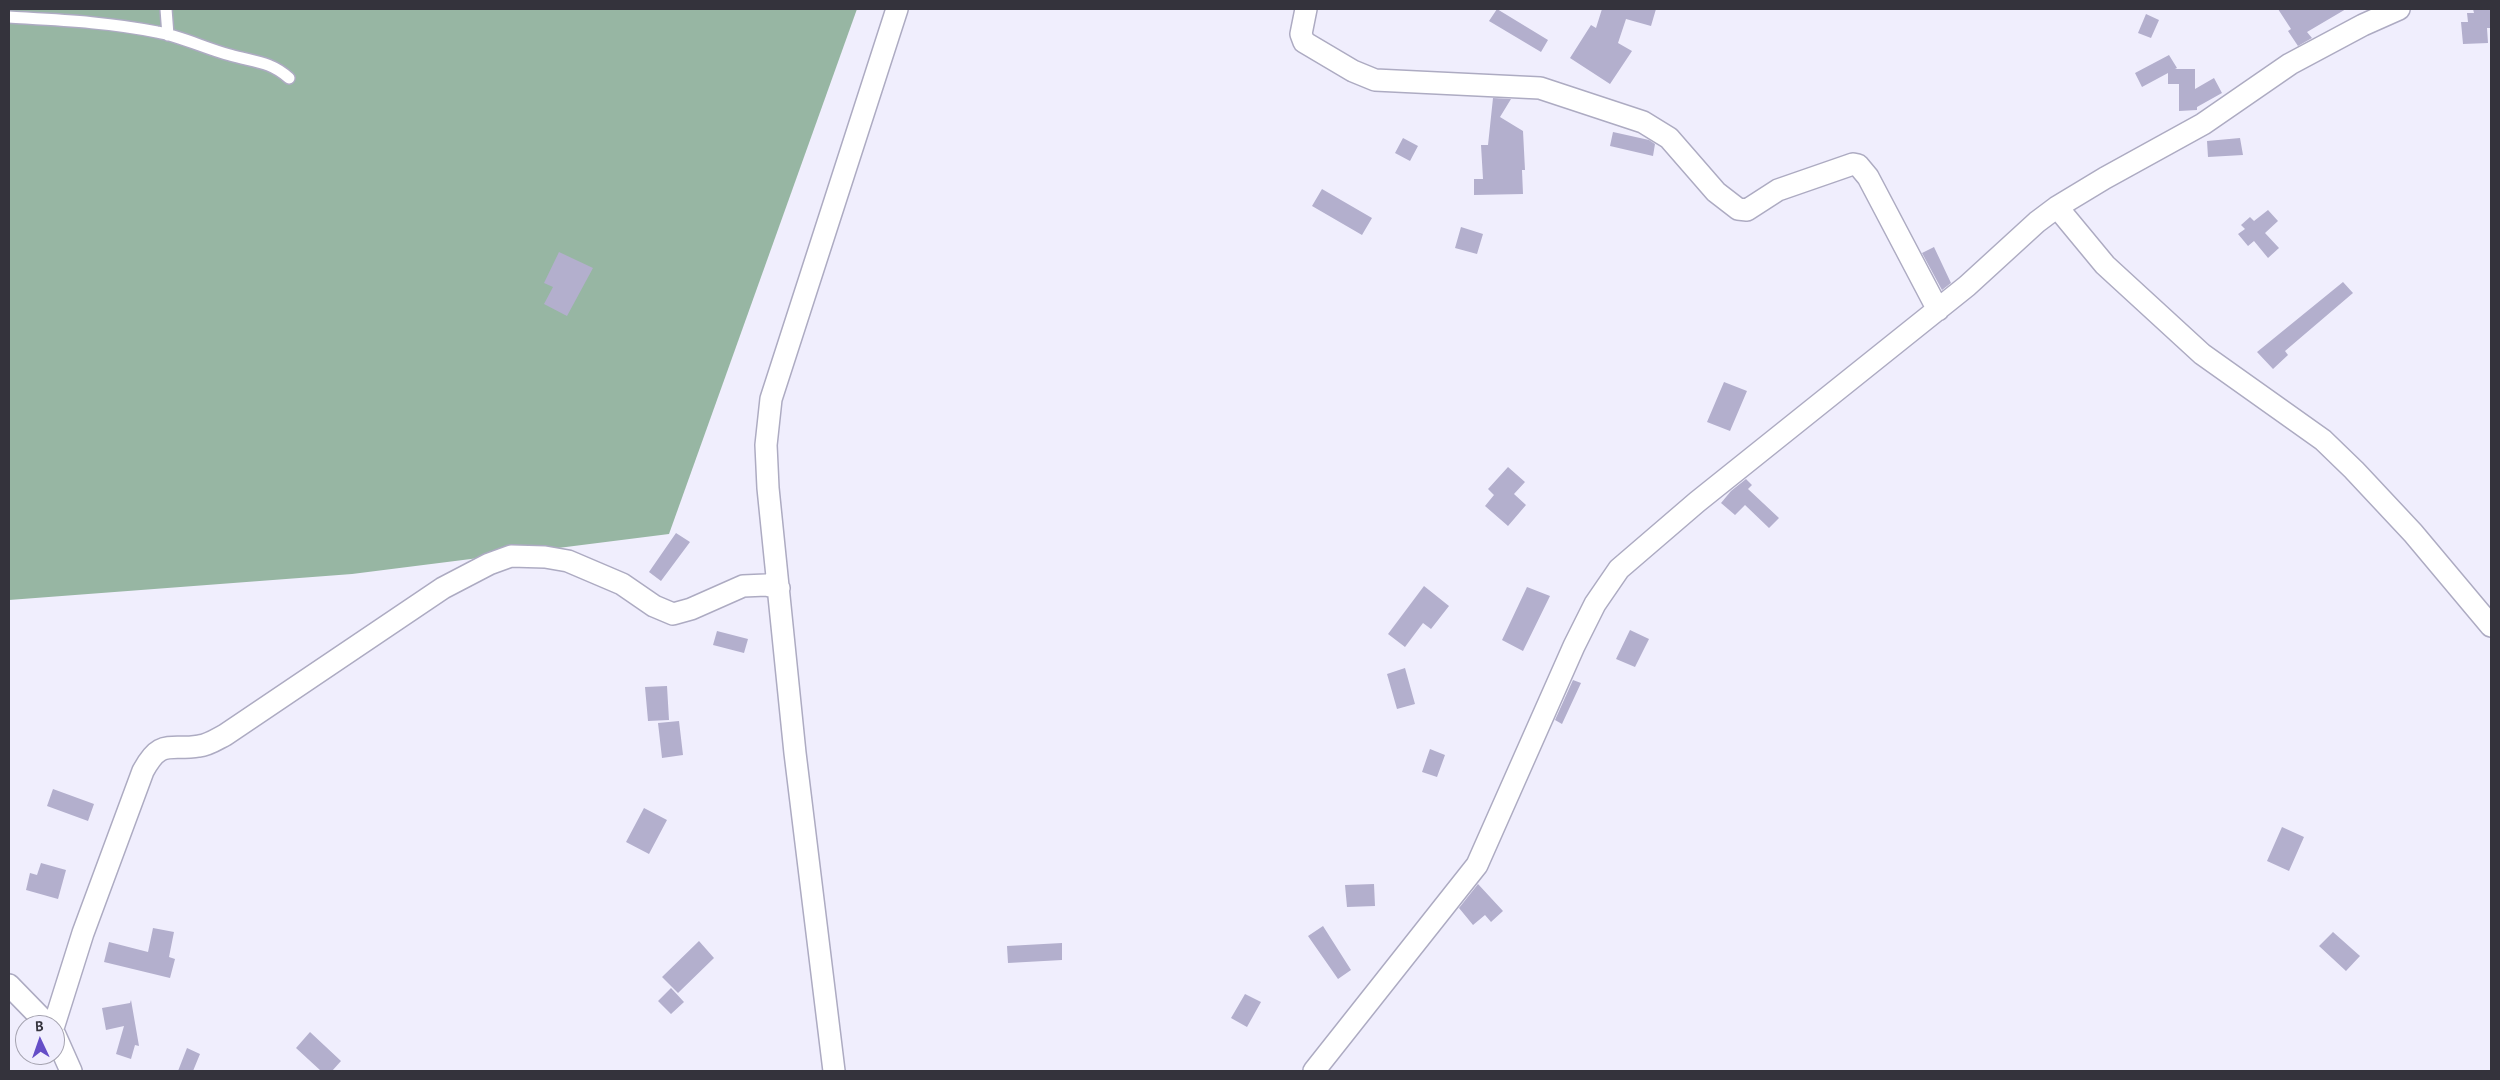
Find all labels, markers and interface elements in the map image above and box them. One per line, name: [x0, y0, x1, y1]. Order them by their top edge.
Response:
north arrow: [15, 1015, 65, 1065]
text: B: [35, 1017, 44, 1035]

